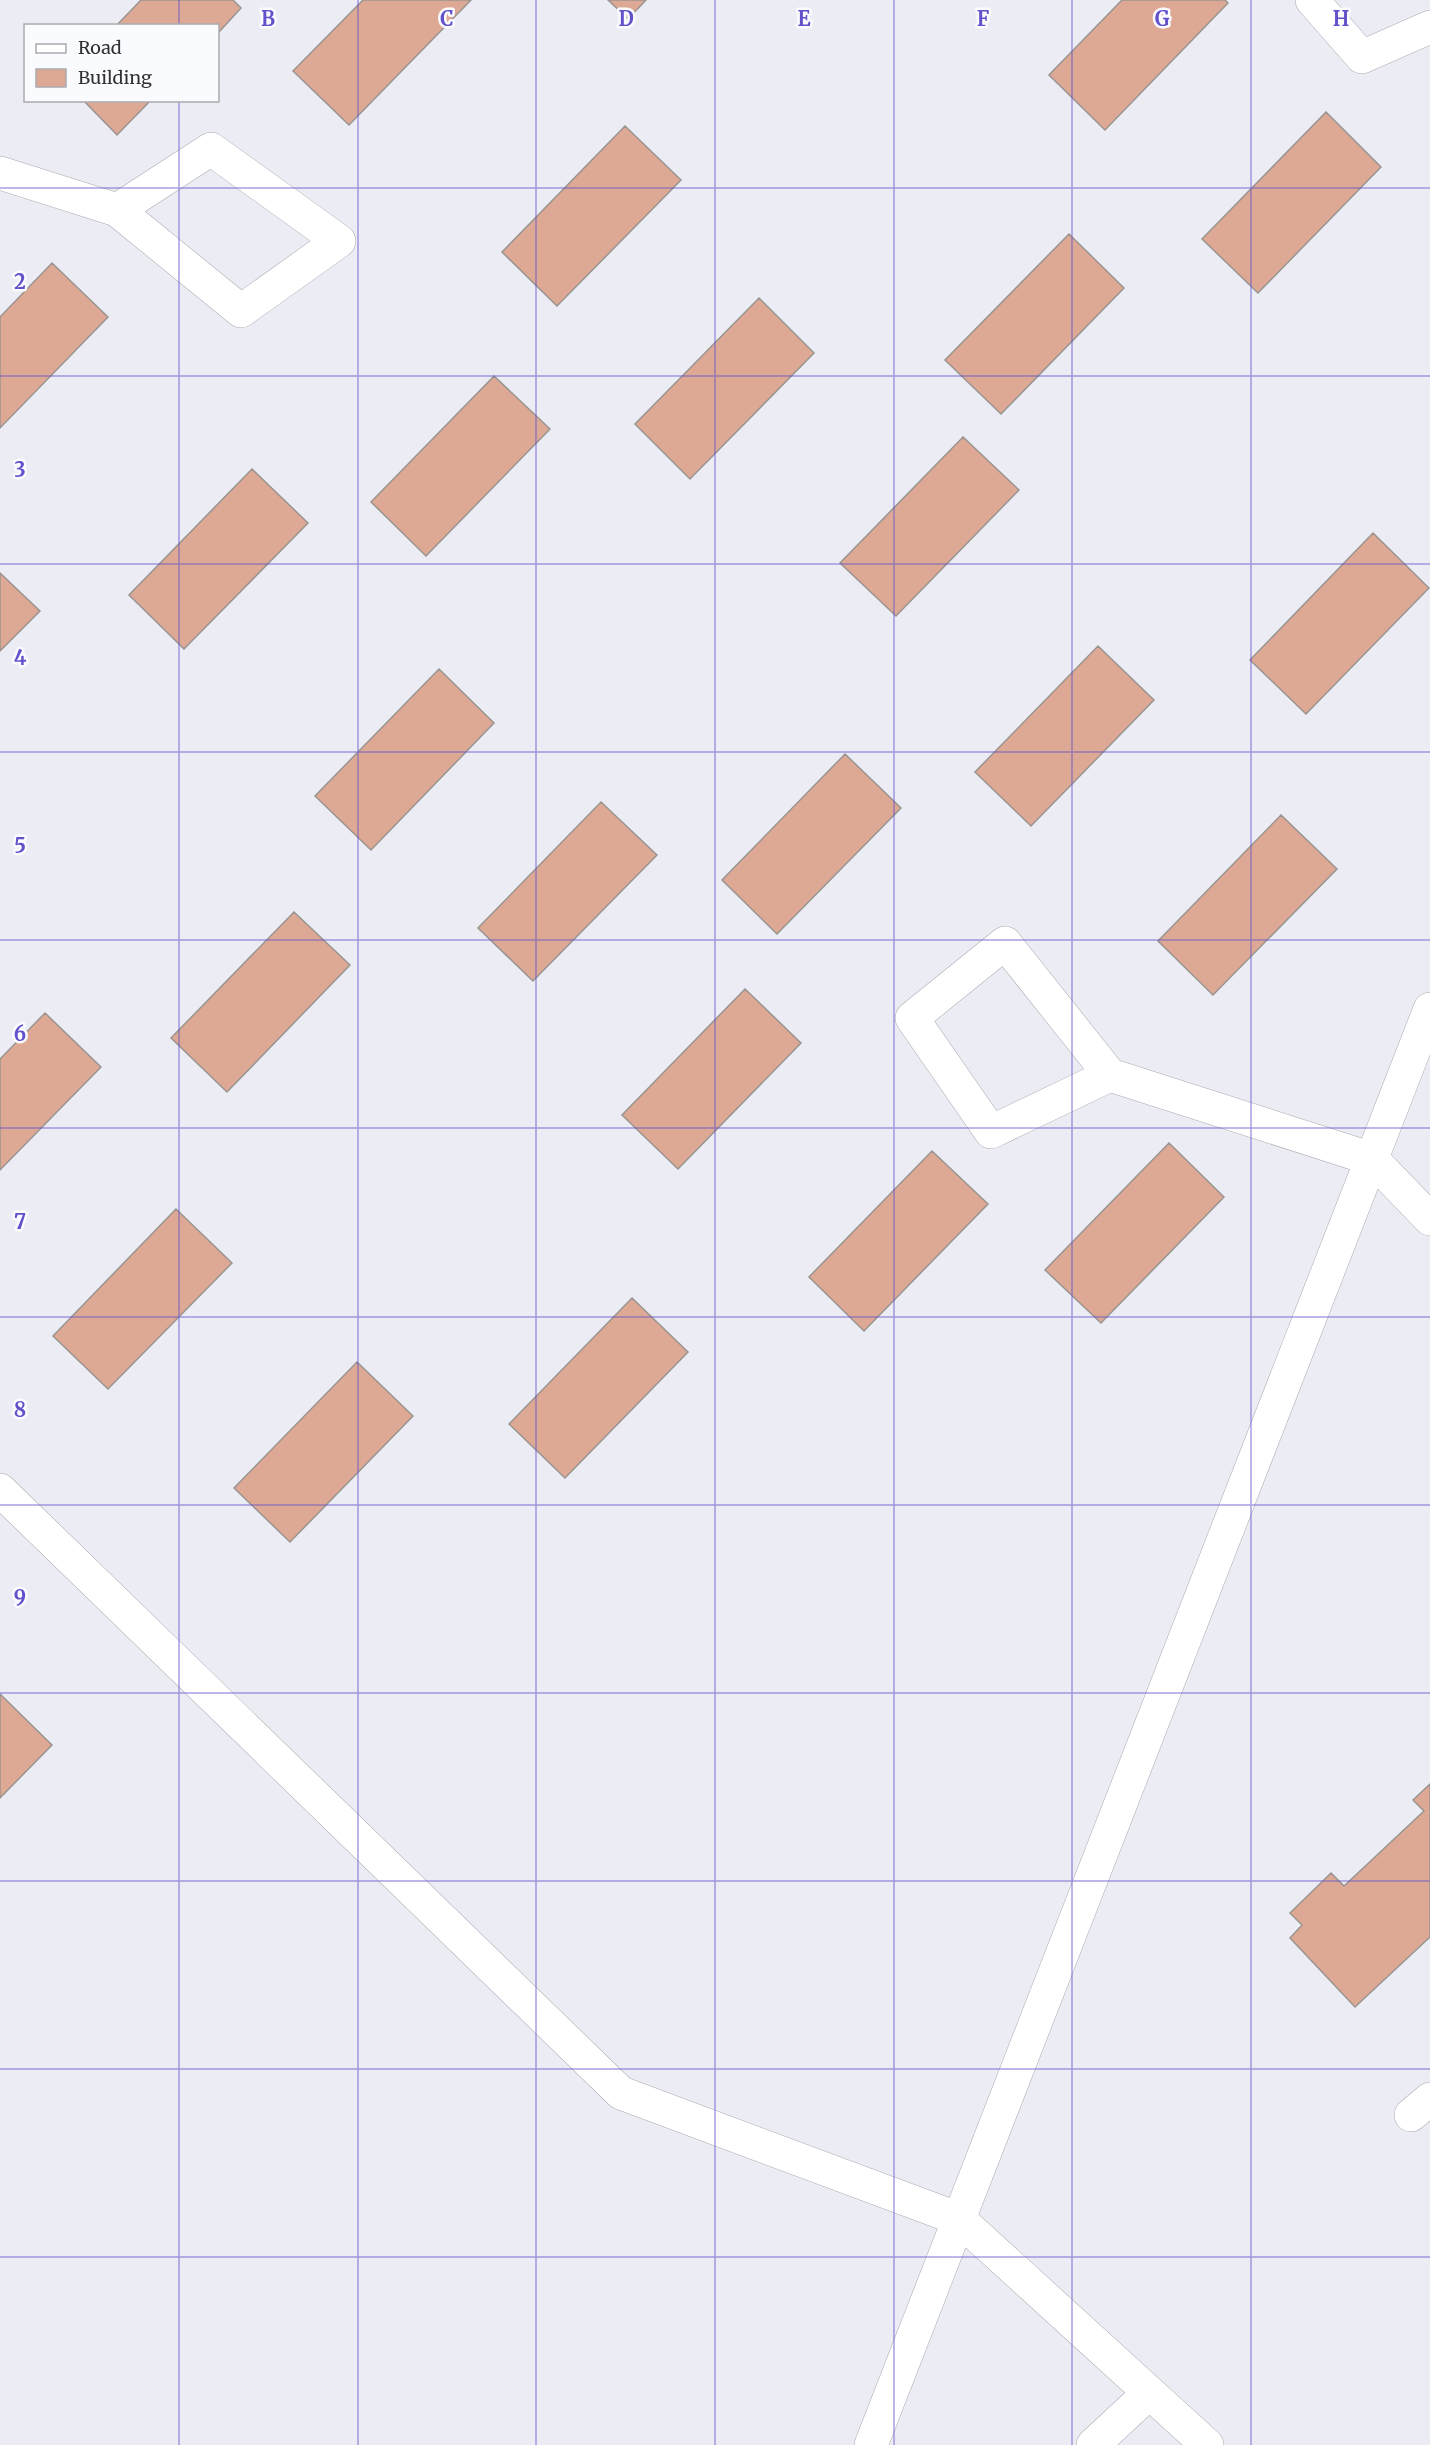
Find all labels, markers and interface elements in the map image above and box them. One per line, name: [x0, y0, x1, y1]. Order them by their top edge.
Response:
text: B: [261, 6, 275, 31]
text: C: [440, 6, 454, 31]
text: D: [618, 6, 634, 31]
text: E: [797, 6, 811, 31]
text: F: [977, 6, 990, 31]
text: G: [1155, 6, 1170, 31]
text: H: [1333, 6, 1349, 31]
legend: [24, 24, 219, 102]
text: Road: [78, 36, 122, 59]
text: Building: [78, 66, 152, 89]
text: 2: [14, 269, 26, 294]
text: 3: [14, 457, 26, 482]
text: 4: [14, 645, 27, 670]
text: 5: [14, 833, 26, 858]
text: 6: [14, 1021, 26, 1046]
text: 7: [14, 1209, 26, 1234]
text: 8: [14, 1397, 26, 1422]
text: 9: [14, 1585, 26, 1610]

